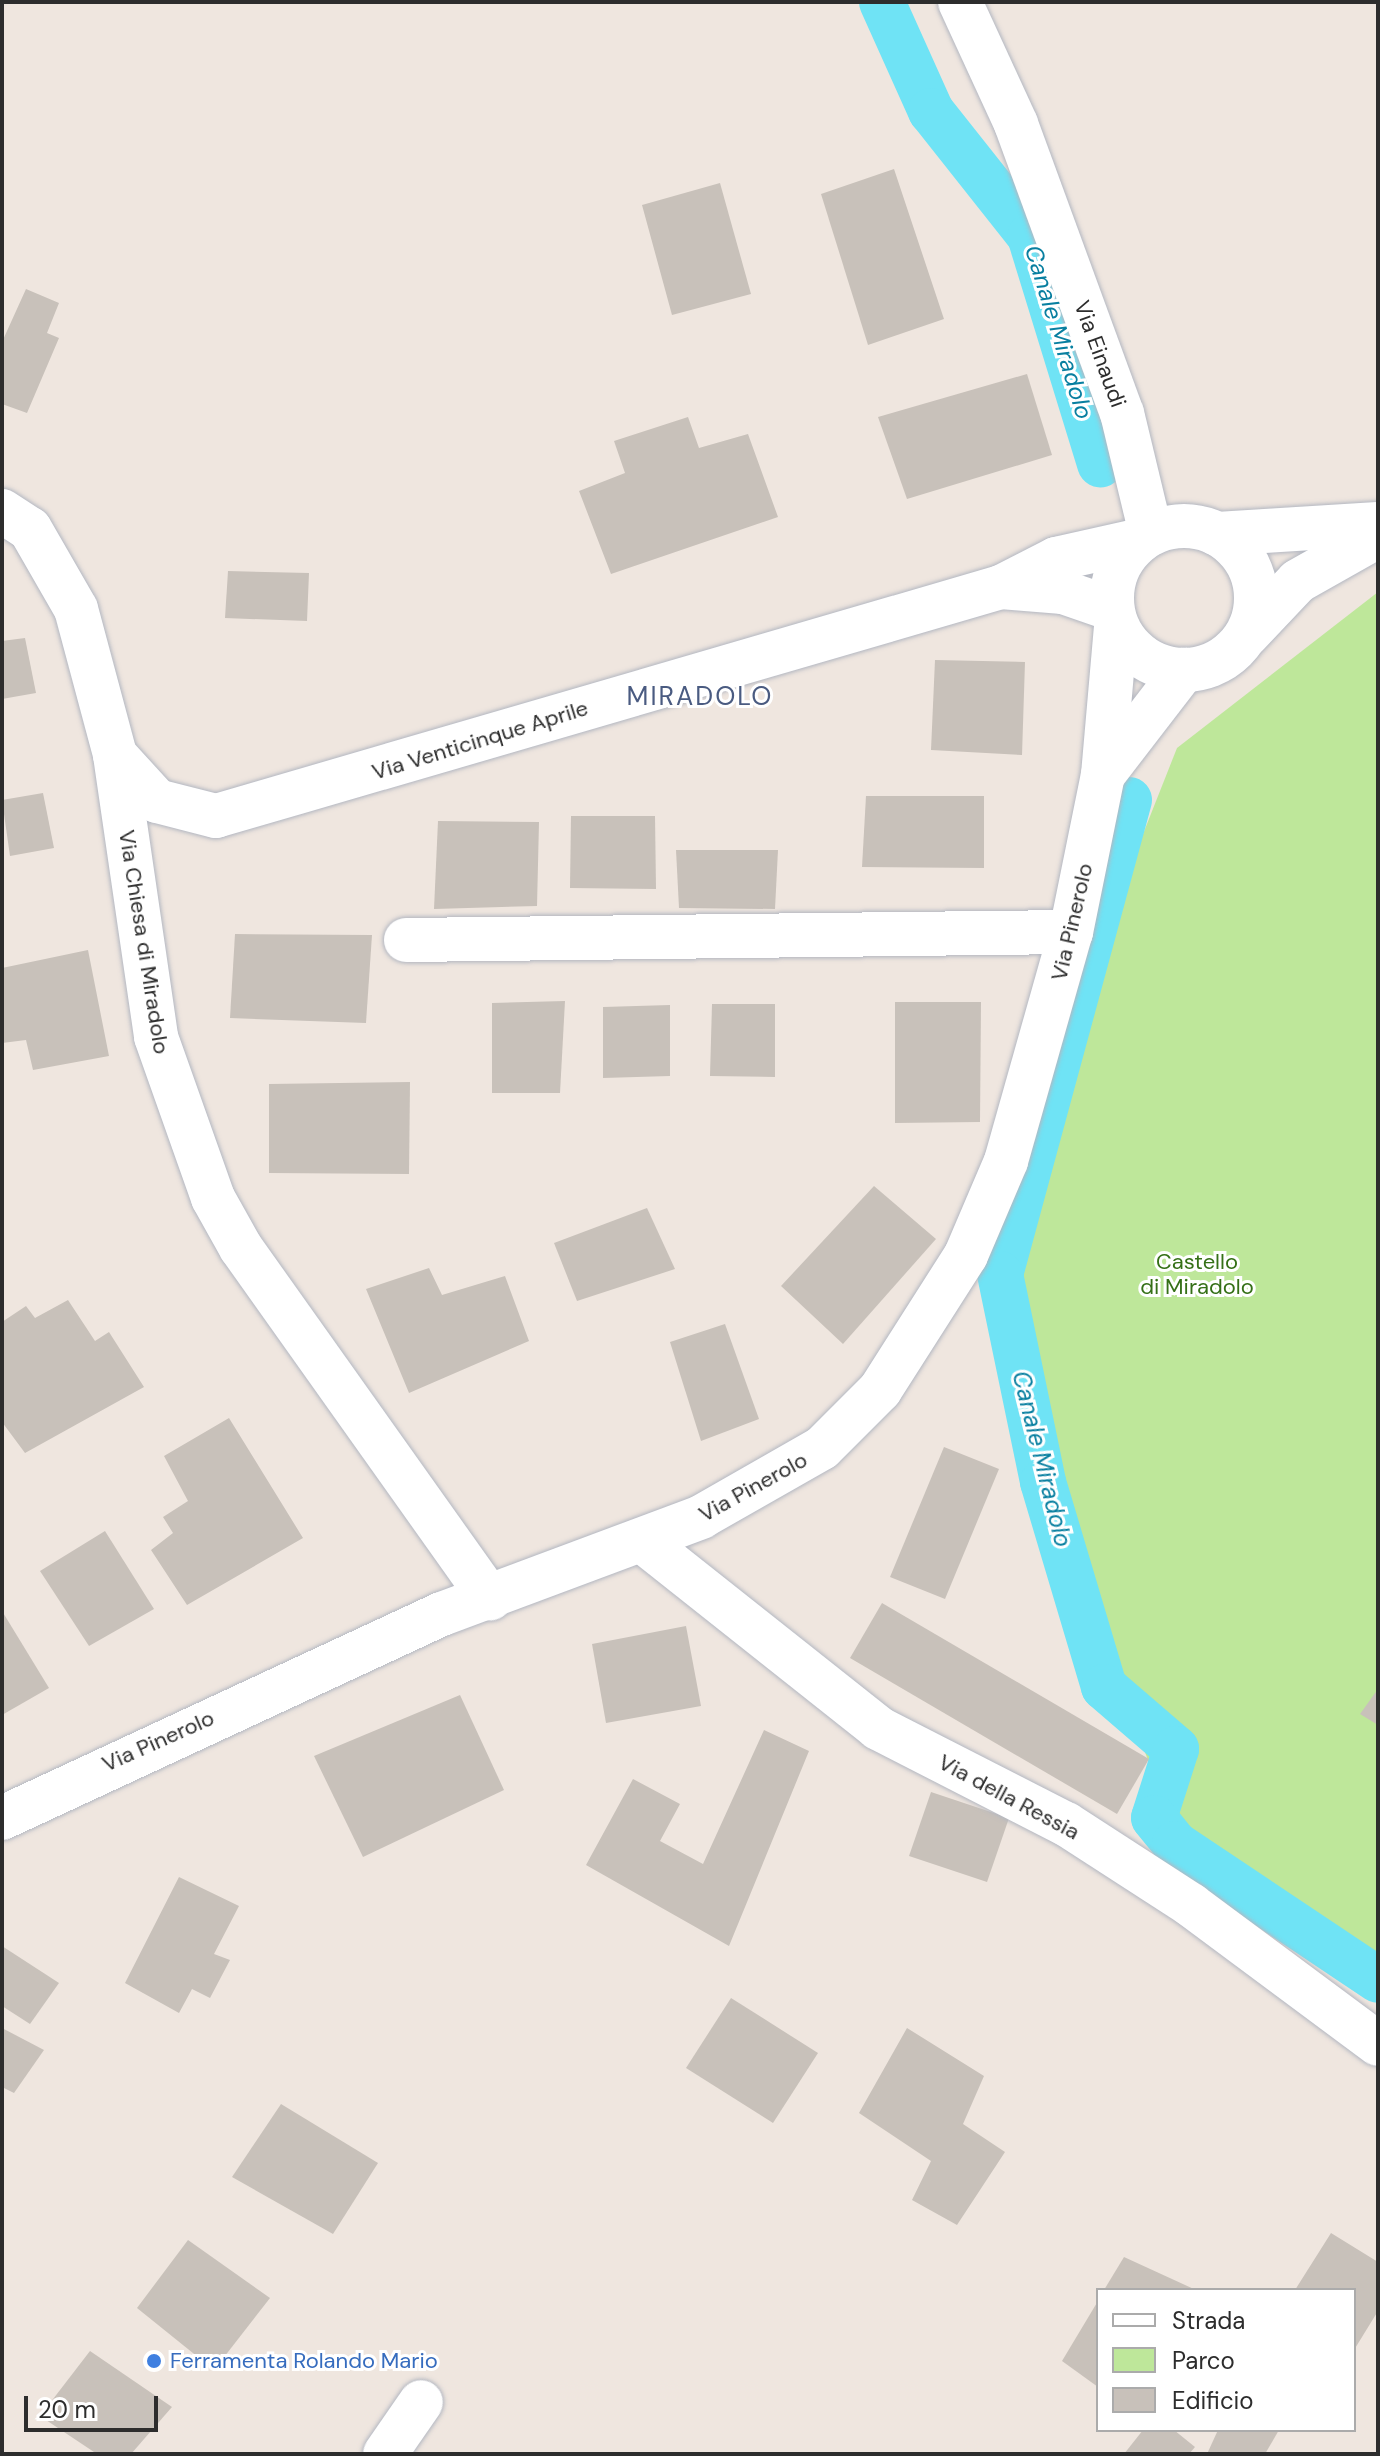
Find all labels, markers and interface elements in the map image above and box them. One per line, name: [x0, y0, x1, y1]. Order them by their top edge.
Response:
water label: Canale Miradolo: [1019, 242, 1099, 422]
street label: Via Einaudi: [1068, 297, 1132, 411]
district label: MIRADOLO: [627, 681, 773, 713]
street label: Via Venticinque Aprile: [369, 695, 591, 785]
street label: Via Chiesa di Miradolo: [113, 828, 175, 1056]
street label: Via Pinerolo: [1046, 861, 1098, 983]
park label: Castello di Miradolo: [1140, 1248, 1254, 1300]
water label: Canale Miradolo: [1006, 1368, 1078, 1550]
street label: Via Pinerolo: [694, 1446, 812, 1528]
street label: Via Pinerolo: [98, 1705, 218, 1777]
street label: Via della Ressia: [934, 1749, 1084, 1845]
legend: [1096, 2288, 1356, 2432]
text: Strada: [1172, 2305, 1245, 2336]
text: Parco: [1172, 2345, 1235, 2376]
place label: Ferramenta Rolando Mario: [170, 2348, 438, 2374]
marker: Ferramenta Rolando Mario: [145, 2352, 163, 2370]
scale bar: [28, 2380, 162, 2430]
text: Edificio: [1172, 2385, 1254, 2416]
text: 20 m: [38, 2394, 96, 2425]

